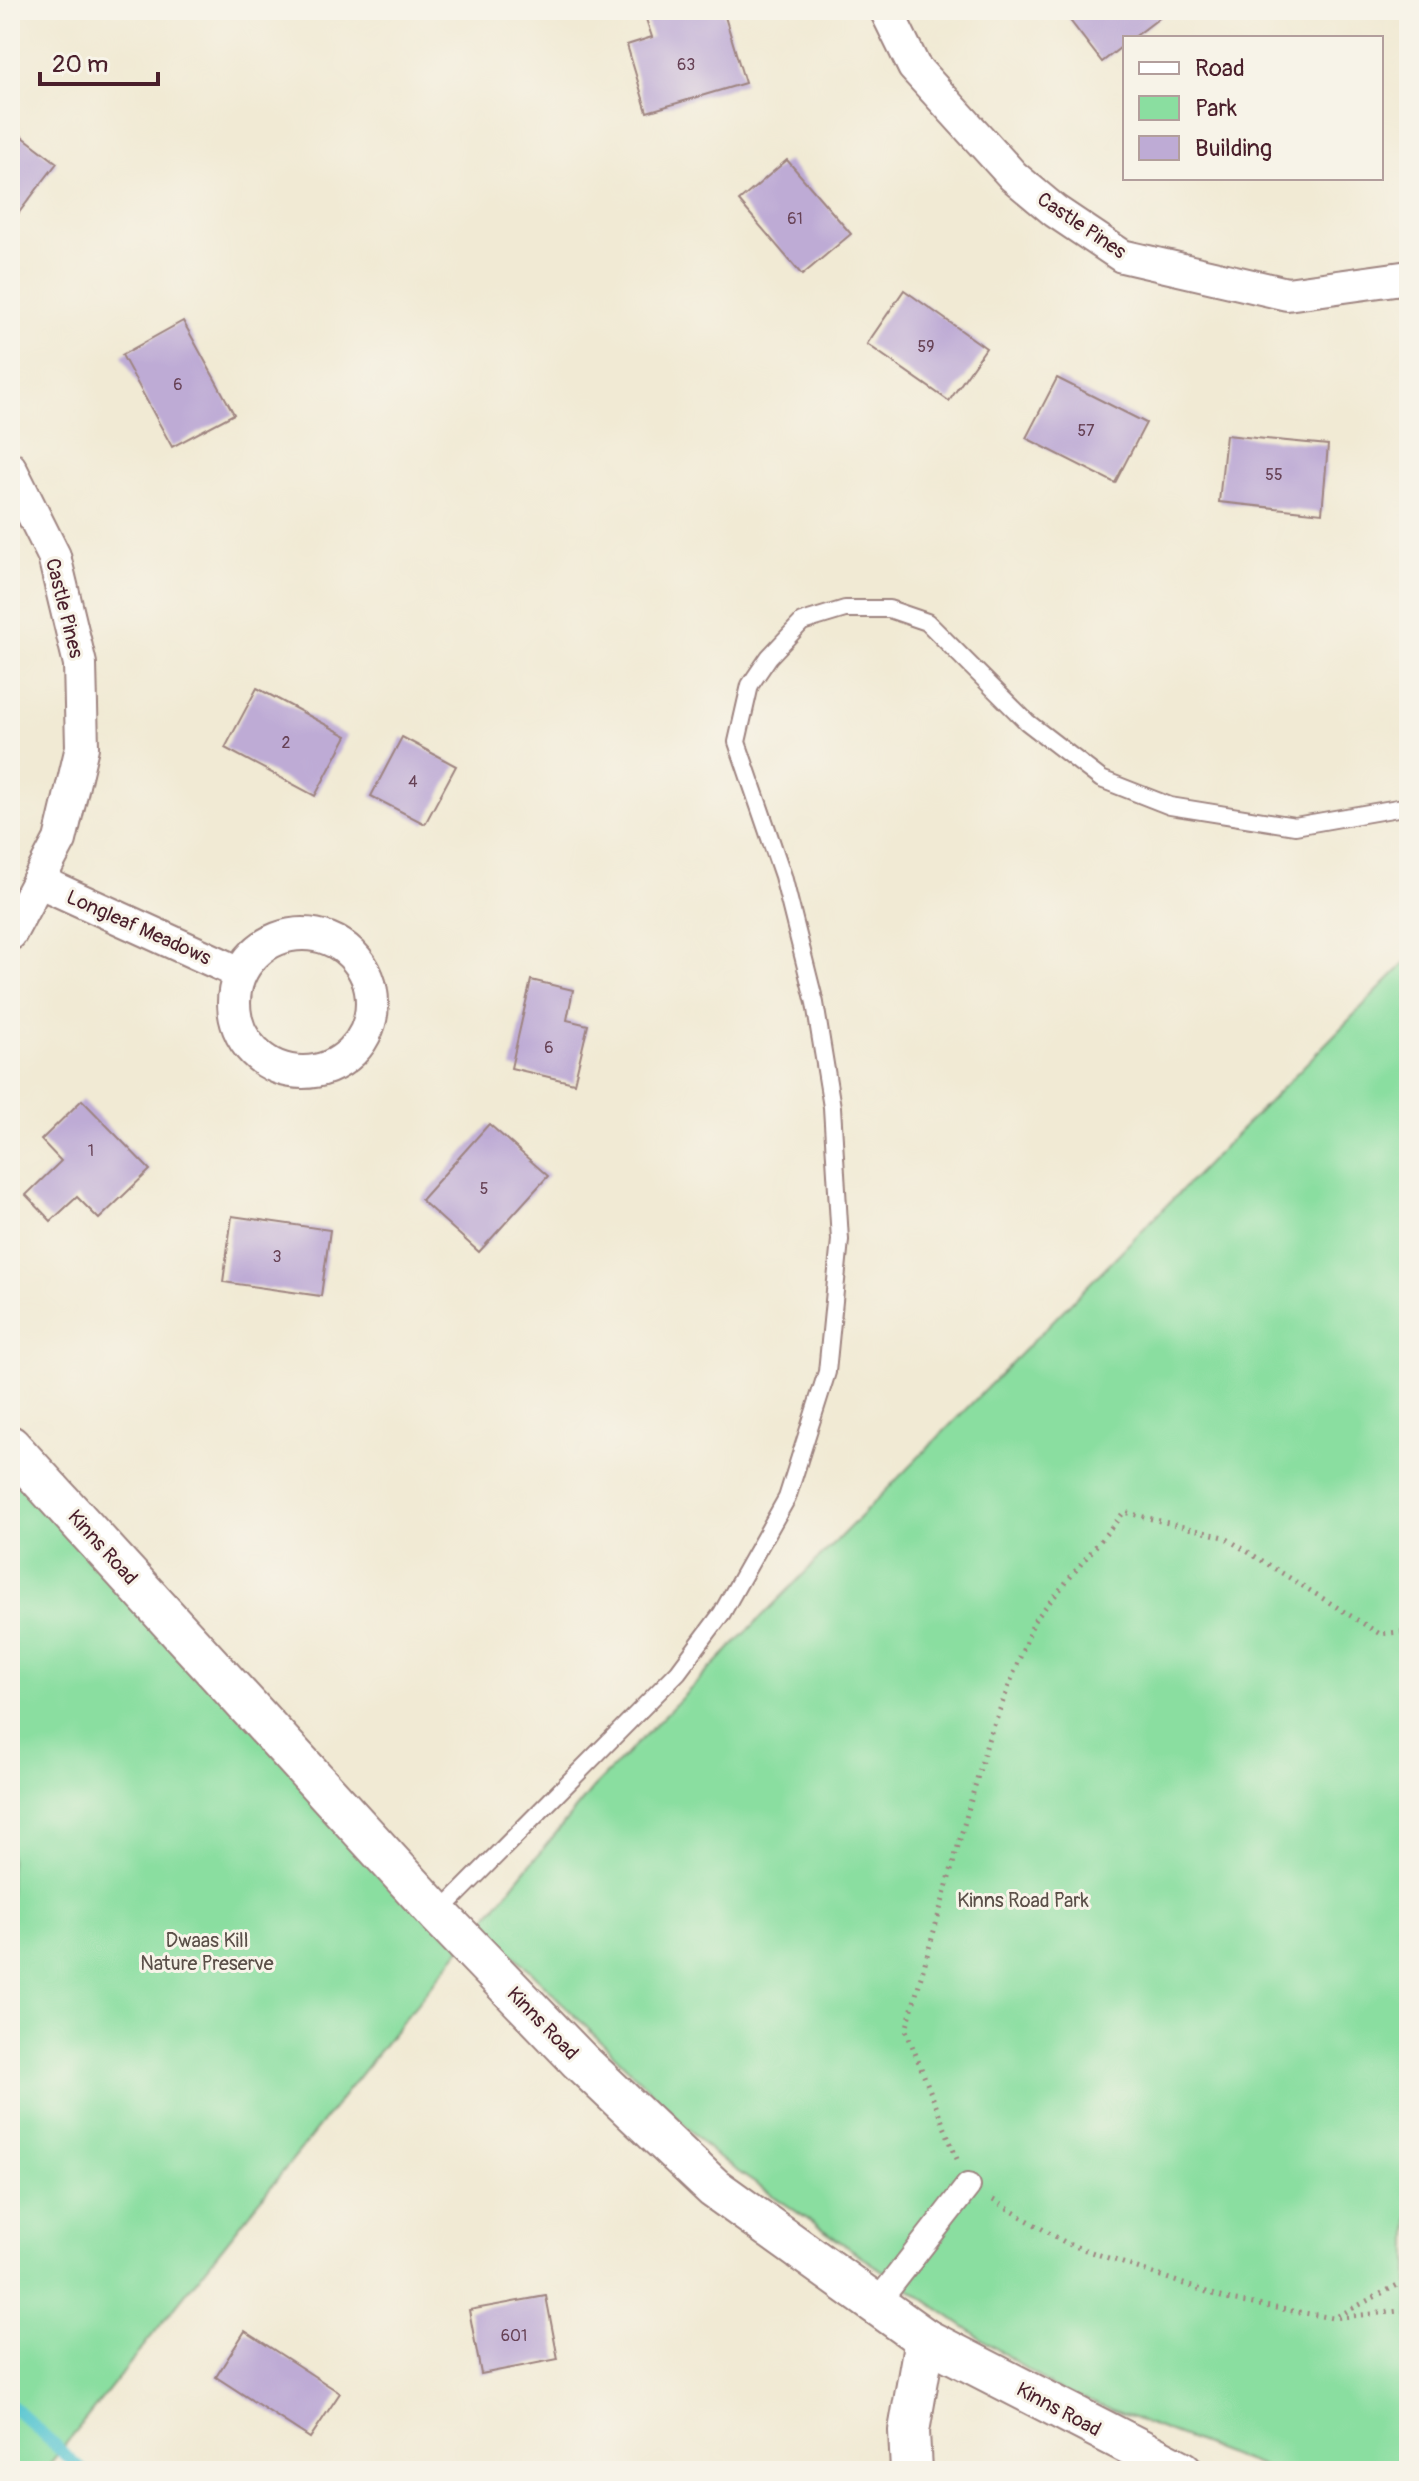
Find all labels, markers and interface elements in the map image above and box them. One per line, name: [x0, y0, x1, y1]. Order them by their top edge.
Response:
scale bar: [40, 36, 158, 86]
legend: [1123, 36, 1383, 180]
text: 20 m: [52, 50, 108, 79]
text: Road: [1195, 54, 1245, 83]
house number: 63: [677, 55, 695, 75]
text: Park: [1195, 94, 1237, 123]
text: Building: [1195, 134, 1272, 163]
street label: Castle Pines: [1032, 186, 1131, 264]
house number: 61: [787, 209, 803, 229]
house number: 59: [918, 337, 934, 357]
house number: 6: [173, 375, 183, 395]
house number: 57: [1077, 421, 1095, 441]
house number: 55: [1265, 465, 1283, 485]
street label: Castle Pines: [40, 556, 89, 661]
house number: 2: [282, 733, 291, 753]
house number: 4: [408, 772, 418, 792]
street label: Longleaf Meadows: [63, 884, 215, 971]
house number: 6: [544, 1038, 554, 1058]
house number: 1: [88, 1141, 94, 1161]
house number: 5: [480, 1179, 488, 1199]
house number: 3: [273, 1247, 282, 1267]
street label: Kinns Road: [62, 1505, 143, 1590]
park label: Kinns Road Park: [957, 1888, 1090, 1913]
park label: Dwaas Kill Nature Preserve: [140, 1928, 274, 1976]
street label: Kinns Road: [502, 1981, 584, 2065]
house number: 601: [501, 2326, 527, 2346]
street label: Kinns Road: [1012, 2377, 1105, 2442]

